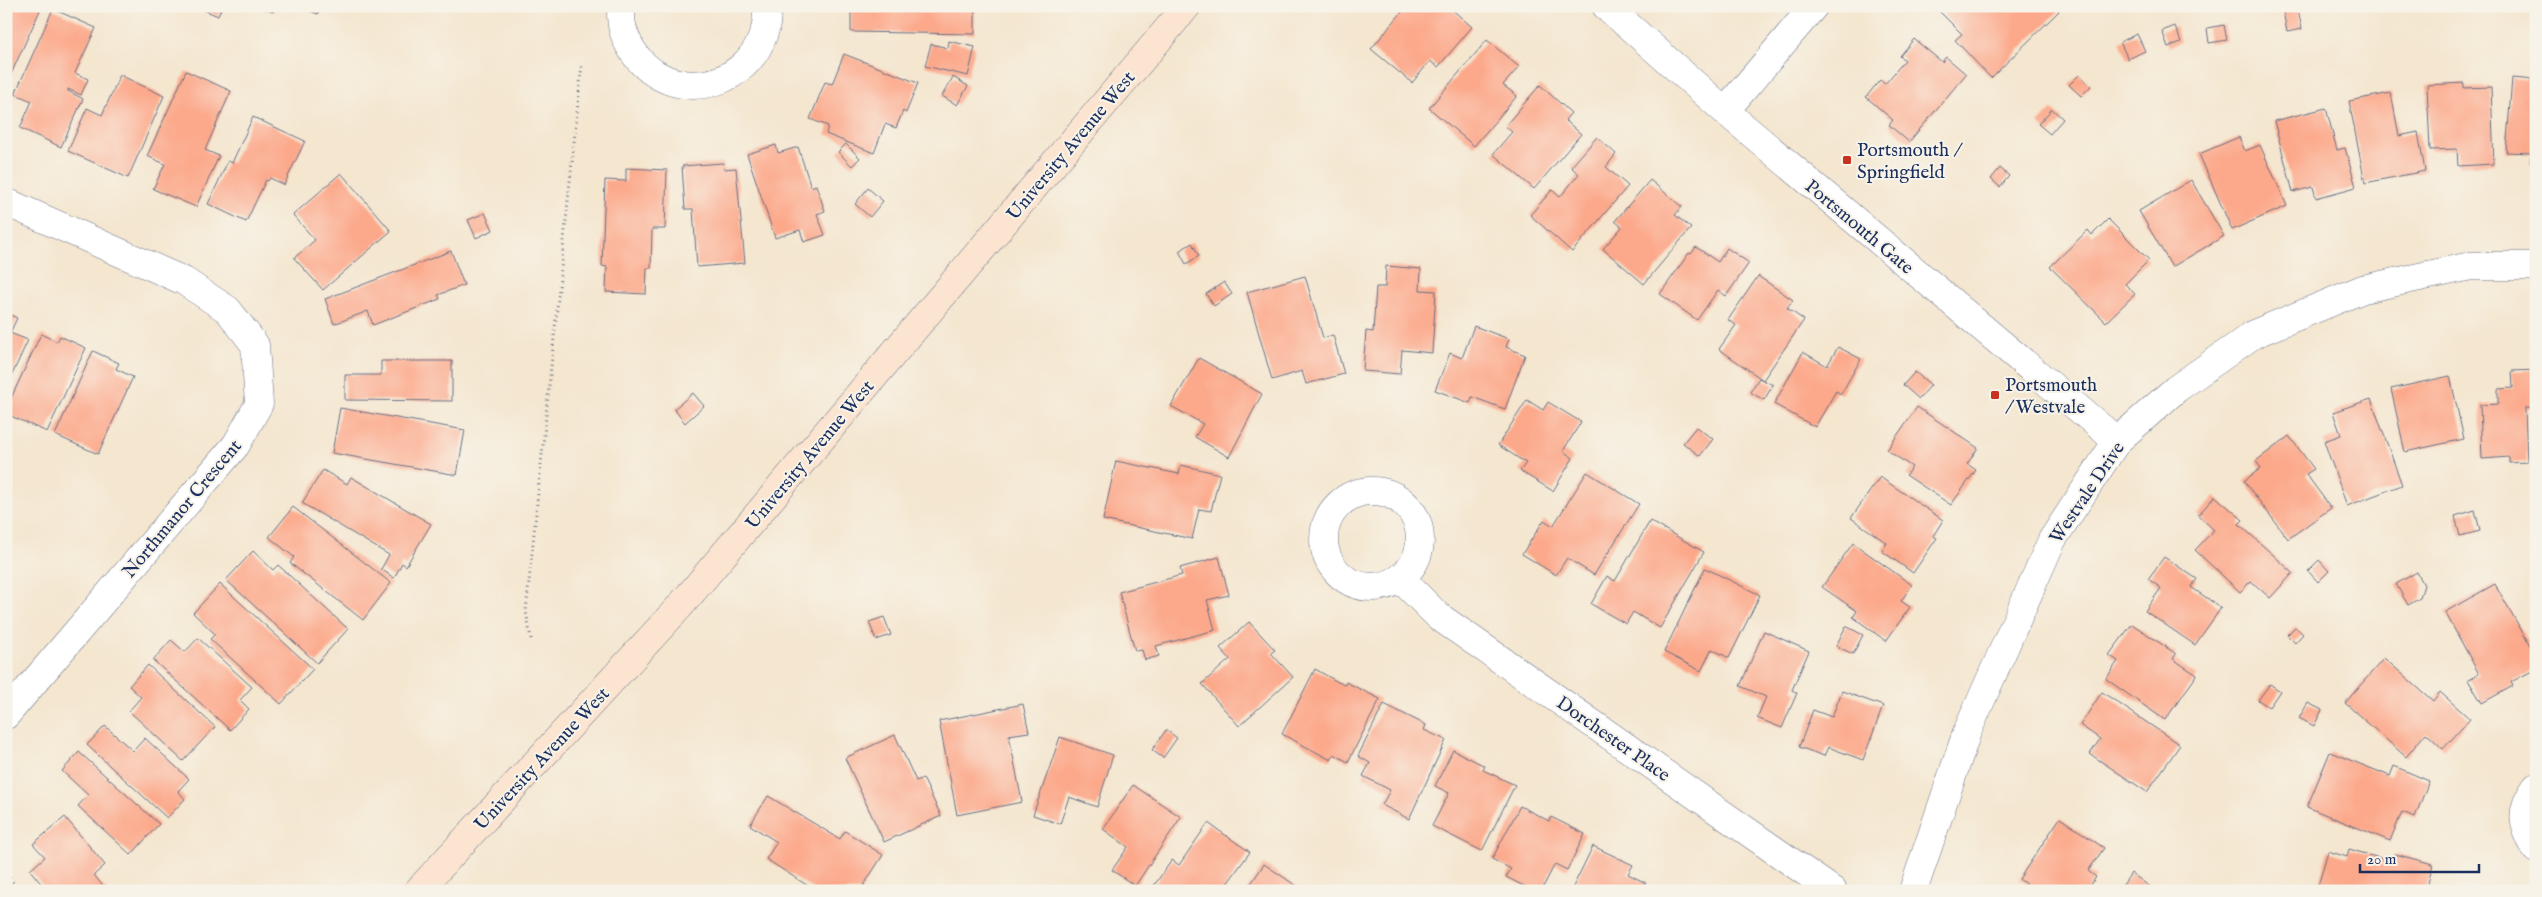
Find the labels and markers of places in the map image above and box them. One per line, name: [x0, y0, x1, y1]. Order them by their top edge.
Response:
place label: Portsmouth / Springfield: [1857, 139, 1963, 185]
marker: Portsmouth / Springfield: [1841, 154, 1853, 166]
place label: Portsmouth / Westvale: [2005, 374, 2097, 420]
marker: Portsmouth / Westvale: [1989, 389, 2001, 401]

